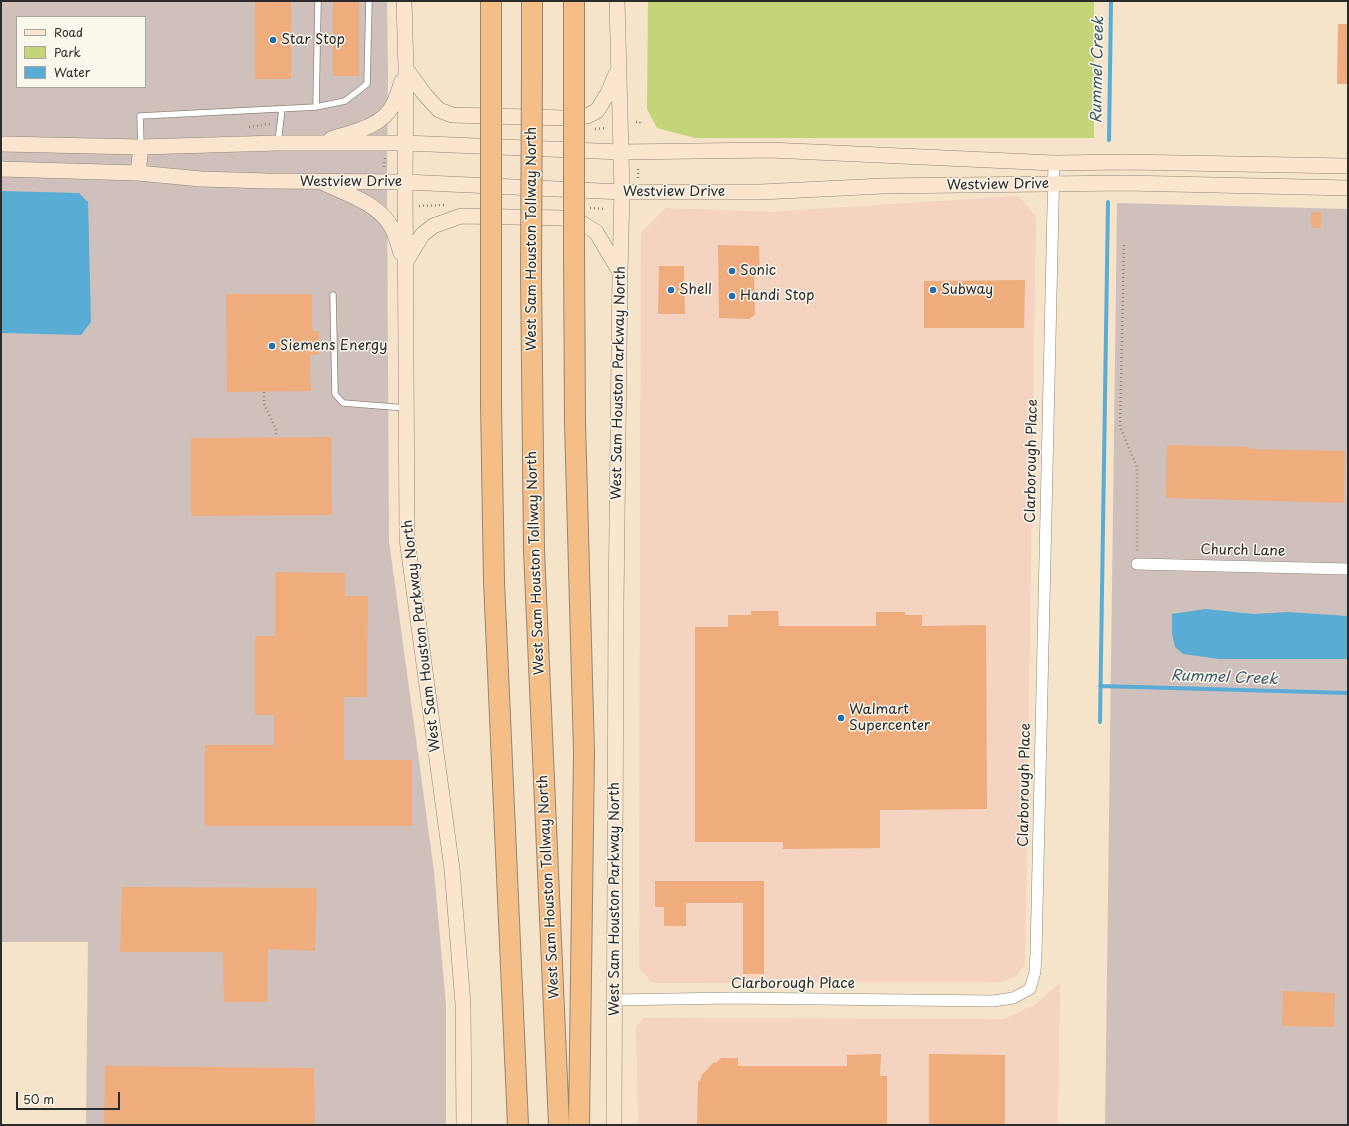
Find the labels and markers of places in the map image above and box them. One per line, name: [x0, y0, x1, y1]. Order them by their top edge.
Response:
place label: Star Stop: [281, 32, 345, 48]
marker: Star Stop: [268, 35, 278, 45]
place label: Sonic: [740, 263, 776, 279]
marker: Sonic: [727, 266, 737, 276]
place label: Shell: [679, 282, 712, 298]
place label: Subway: [941, 282, 993, 298]
marker: Shell: [666, 285, 676, 295]
marker: Subway: [928, 285, 938, 295]
place label: Handi Stop: [740, 288, 814, 304]
marker: Handi Stop: [727, 291, 737, 301]
place label: Siemens Energy: [280, 338, 388, 354]
marker: Siemens Energy: [267, 341, 277, 351]
place label: Walmart Supercenter: [849, 702, 930, 734]
marker: Walmart Supercenter: [836, 713, 846, 723]

